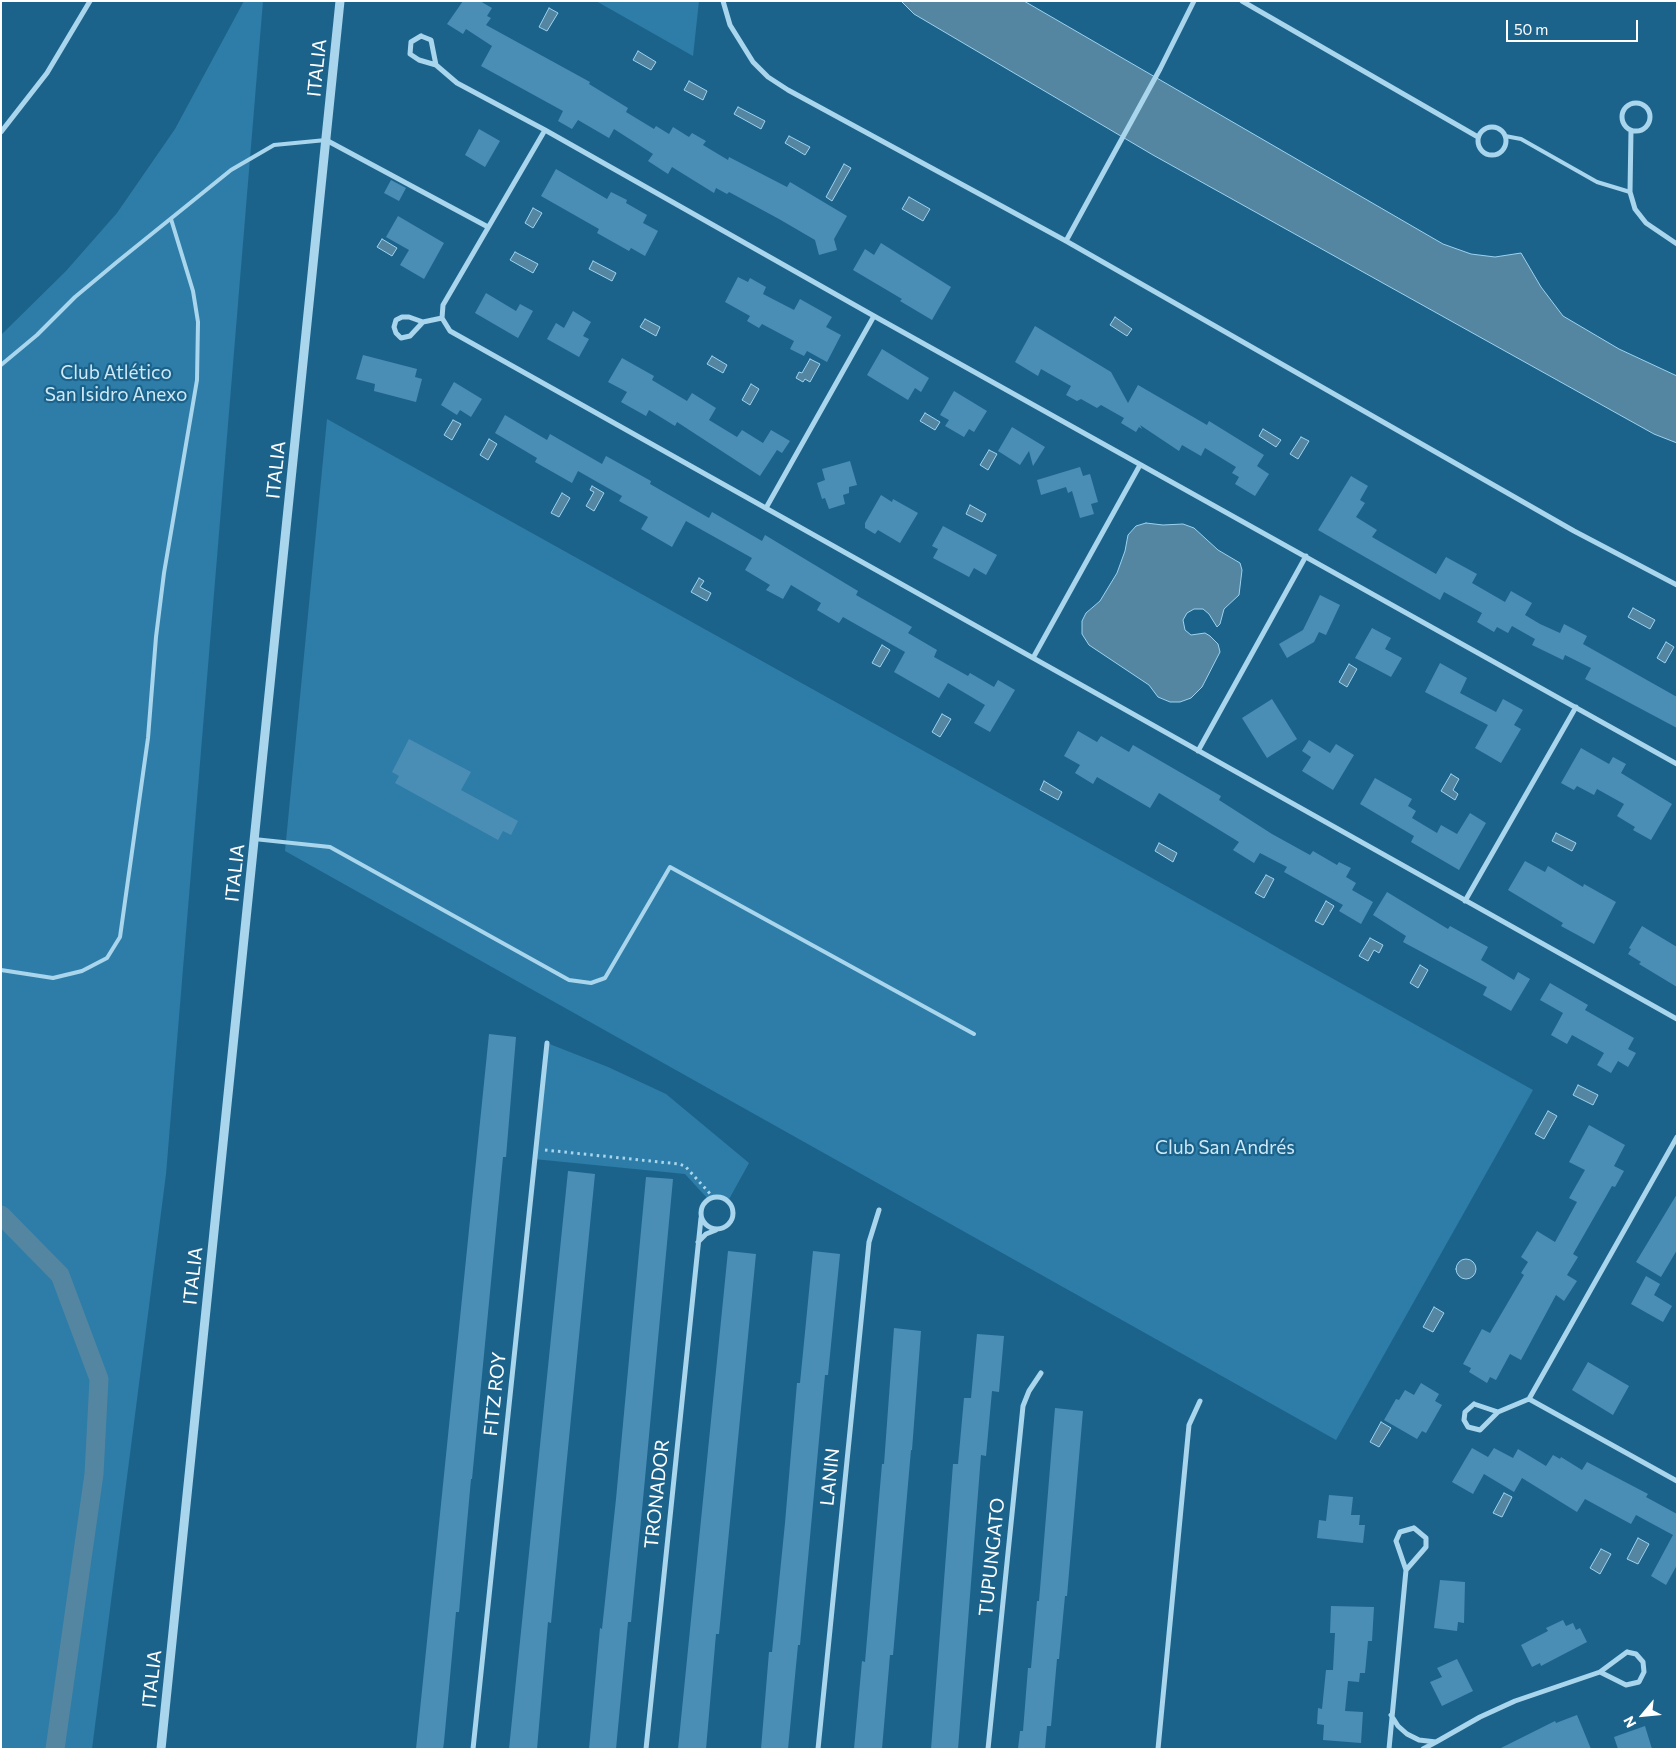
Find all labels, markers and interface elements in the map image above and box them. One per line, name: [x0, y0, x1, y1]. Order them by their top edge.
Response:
scale bar: [1508, 10, 1640, 42]
text: 50 m: [1514, 20, 1548, 38]
street label: ITALIA: [303, 38, 331, 98]
park label: Club Atlético San Isidro Anexo: [45, 362, 187, 406]
street label: ITALIA: [262, 440, 290, 500]
street label: ITALIA: [221, 843, 249, 903]
park label: Club San Andrés: [1155, 1137, 1295, 1159]
street label: ITALIA: [179, 1246, 207, 1306]
street label: FITZ ROY: [479, 1351, 511, 1437]
street label: TRONADOR: [640, 1438, 674, 1550]
street label: LANIN: [816, 1447, 844, 1507]
street label: TUPUNGATO: [974, 1497, 1010, 1617]
street label: ITALIA: [138, 1649, 166, 1709]
north arrow: [1618, 1690, 1668, 1740]
text: N: [1619, 1714, 1639, 1731]

